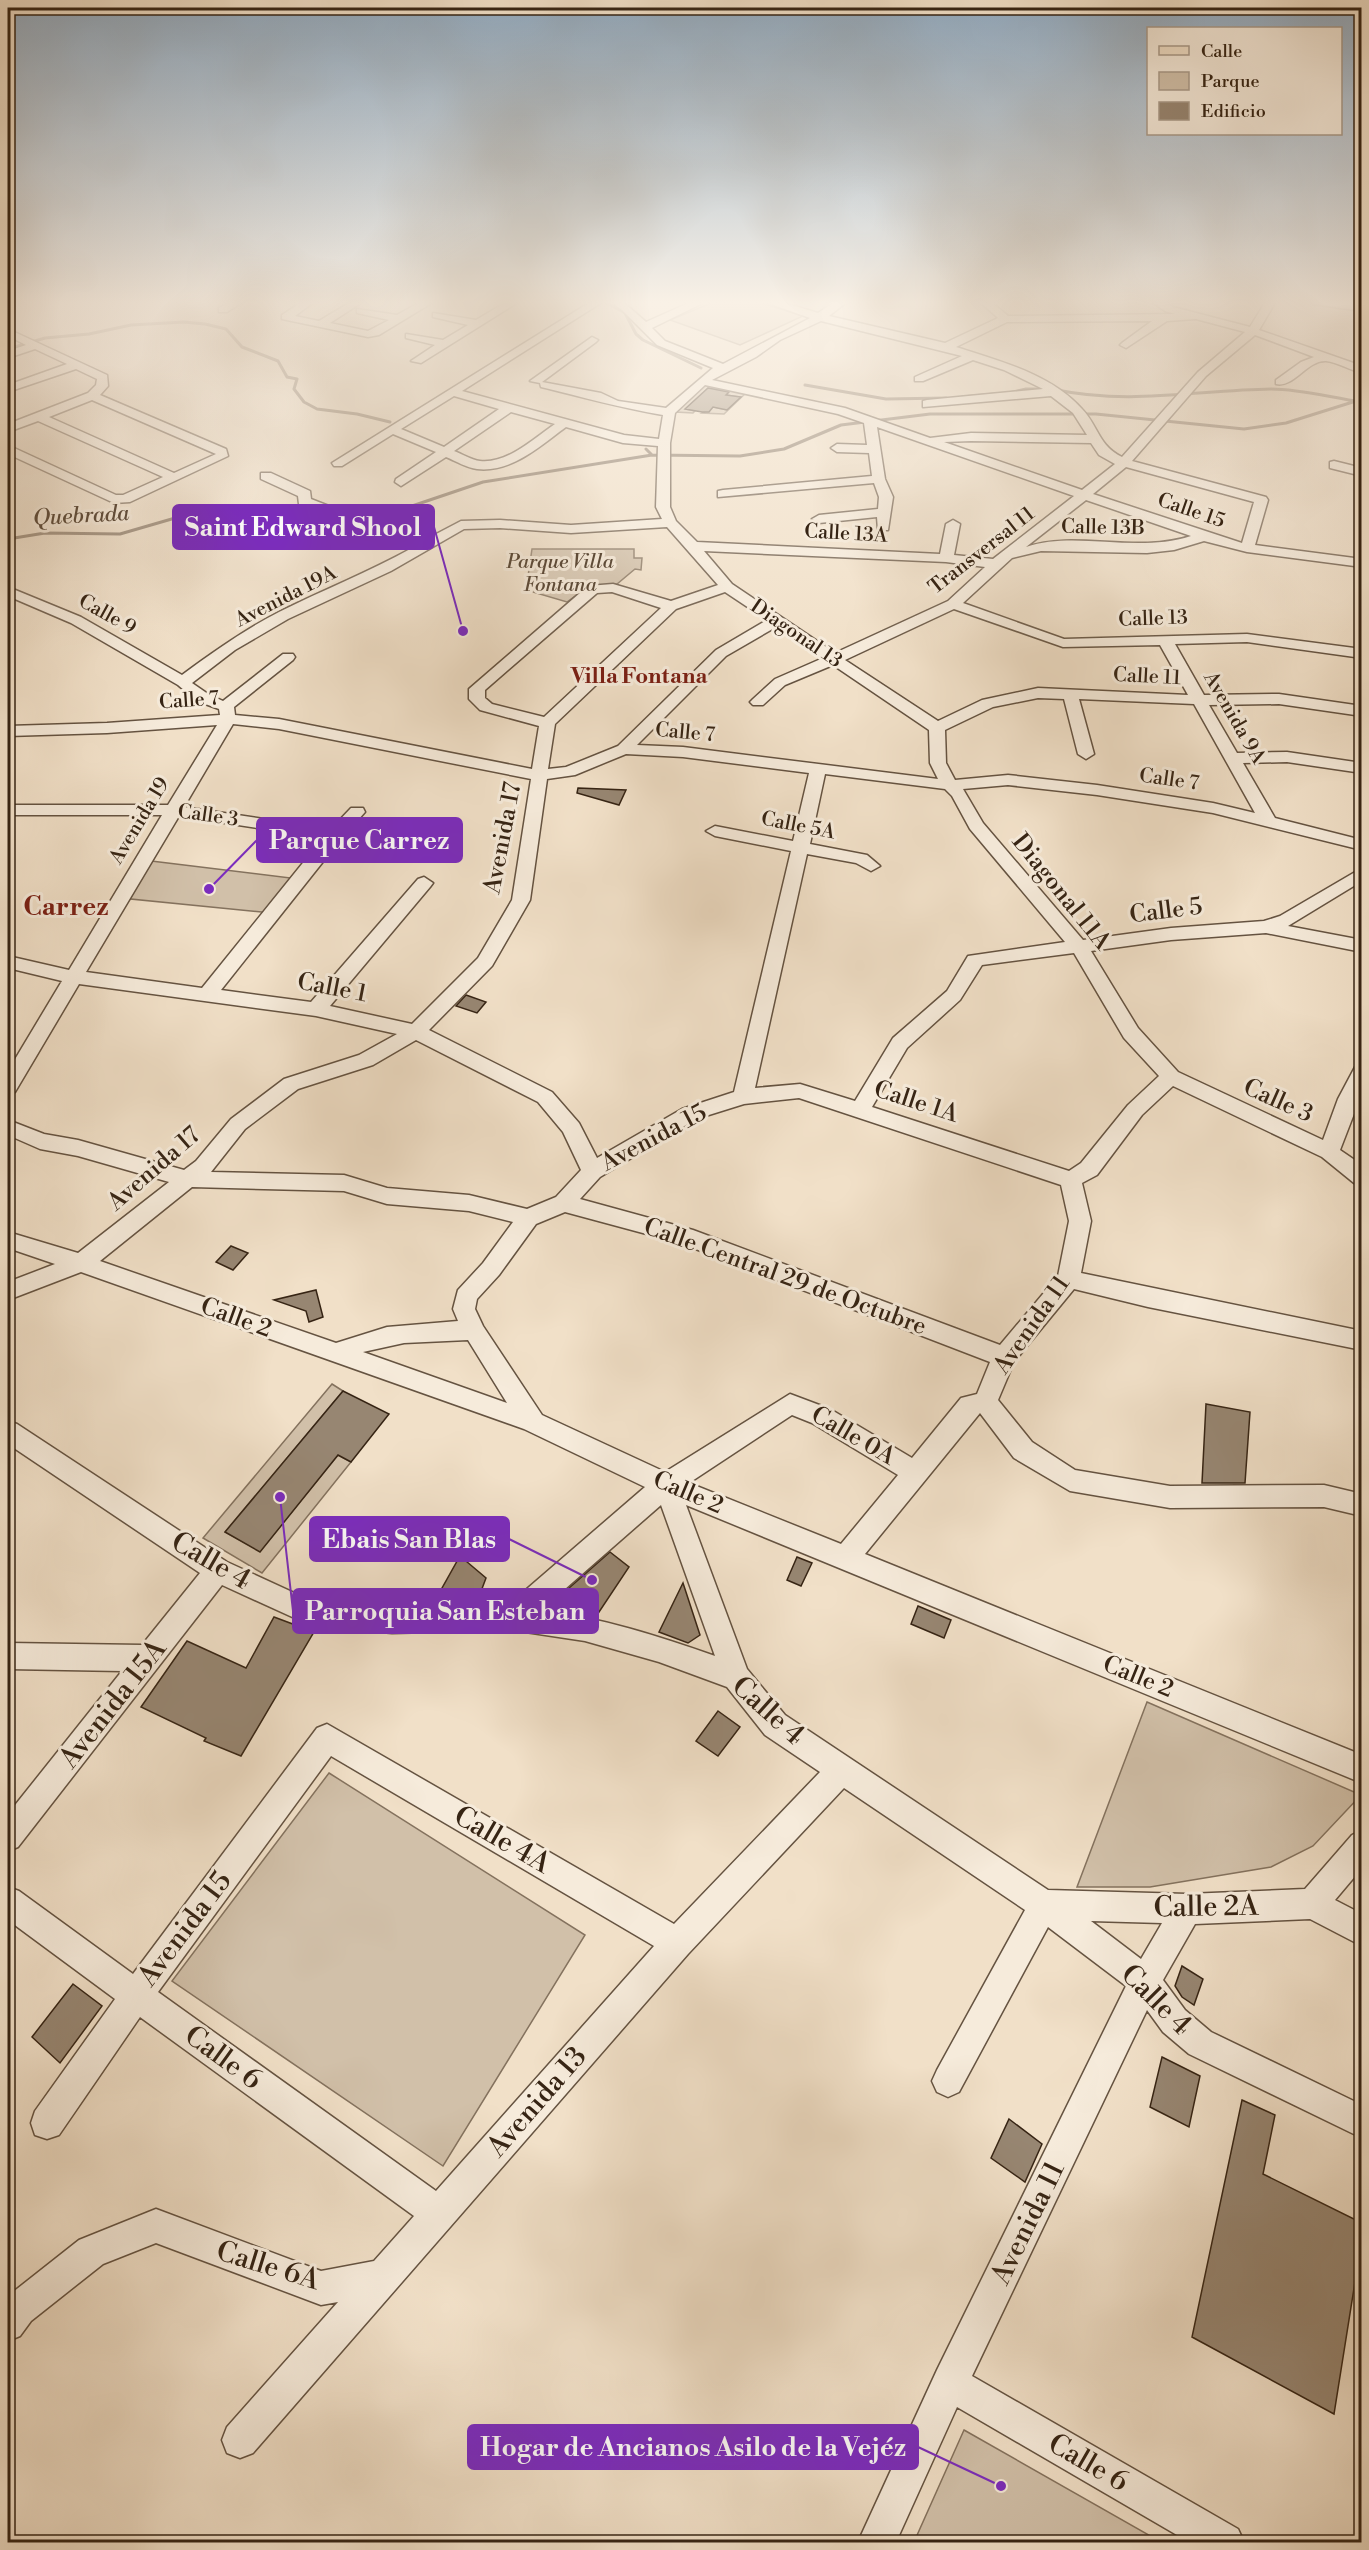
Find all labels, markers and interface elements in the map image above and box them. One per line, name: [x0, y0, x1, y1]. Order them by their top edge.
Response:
legend: [1147, 27, 1342, 135]
text: Calle: [1201, 40, 1242, 63]
text: Parque: [1201, 70, 1260, 93]
text: Edificio: [1201, 100, 1266, 123]
street label: Calle 15: [1154, 488, 1228, 534]
water label: Quebrada: [32, 500, 131, 532]
street label: Transversal 11: [924, 501, 1040, 600]
callout: Saint Edward Shool: [173, 505, 434, 549]
text: Saint Edward Shool: [185, 512, 422, 544]
street label: Calle 13B: [1061, 515, 1145, 541]
street label: Calle 13A: [804, 519, 890, 549]
park label: Parque Villa Fontana: [505, 550, 615, 598]
street label: Avenida 19A: [230, 560, 342, 634]
street label: Calle 9: [74, 589, 140, 641]
street label: Diagonal 13: [745, 594, 847, 674]
street label: Calle 13: [1118, 605, 1188, 633]
district label: Villa Fontana: [570, 663, 708, 690]
street label: Calle 11: [1112, 663, 1182, 691]
street label: Avenida 9A: [1197, 667, 1271, 770]
street label: Calle 7: [158, 686, 220, 716]
street label: Calle 7: [654, 718, 716, 748]
street label: Calle 7: [1138, 763, 1200, 797]
street label: Avenida 19: [104, 773, 176, 870]
street label: Avenida 17: [477, 780, 529, 897]
street label: Calle 3: [176, 799, 240, 833]
street label: Calle 5A: [759, 807, 838, 846]
callout: Parque Carrez: [257, 818, 462, 862]
text: Parque Carrez: [269, 825, 449, 857]
street label: Diagonal 11A: [1005, 828, 1117, 957]
district label: Carrez: [23, 891, 109, 923]
street label: Calle 5: [1128, 892, 1204, 930]
street label: Calle 1: [295, 967, 370, 1010]
street label: Calle 3: [1238, 1072, 1318, 1130]
street label: Calle 1A: [870, 1074, 962, 1130]
street label: Avenida 15: [595, 1098, 712, 1179]
street label: Avenida 17: [101, 1121, 207, 1218]
street label: Calle Central 29 de Octubre: [640, 1212, 930, 1342]
street label: Avenida 11: [987, 1269, 1077, 1381]
street label: Calle 2: [196, 1291, 276, 1345]
street label: Calle 0A: [806, 1400, 901, 1472]
street label: Calle 2: [648, 1465, 728, 1521]
callout: Ebais San Blas: [310, 1517, 509, 1561]
street label: Calle 4: [165, 1524, 257, 1598]
text: Ebais San Blas: [322, 1524, 496, 1556]
callout: Parroquia San Esteban: [293, 1589, 598, 1633]
text: Parroquia San Esteban: [305, 1596, 585, 1628]
street label: Avenida 15A: [51, 1632, 175, 1776]
street label: Calle 2: [1098, 1649, 1178, 1705]
street label: Calle 4: [724, 1669, 812, 1753]
street label: Calle 4A: [447, 1798, 557, 1882]
street label: Avenida 15: [130, 1865, 240, 1994]
street label: Calle 2A: [1153, 1889, 1260, 1925]
street label: Calle 4: [1113, 1957, 1199, 2043]
street label: Calle 6: [178, 2018, 268, 2098]
street label: Avenida 13: [479, 2040, 594, 2165]
street label: Avenida 11: [983, 2156, 1073, 2291]
street label: Calle 6A: [212, 2234, 325, 2298]
callout: Hogar de Ancianos Asilo de la Vejéz: [468, 2425, 918, 2469]
street label: Calle 6: [1042, 2426, 1134, 2500]
text: Hogar de Ancianos Asilo de la Vejéz: [480, 2432, 906, 2464]

